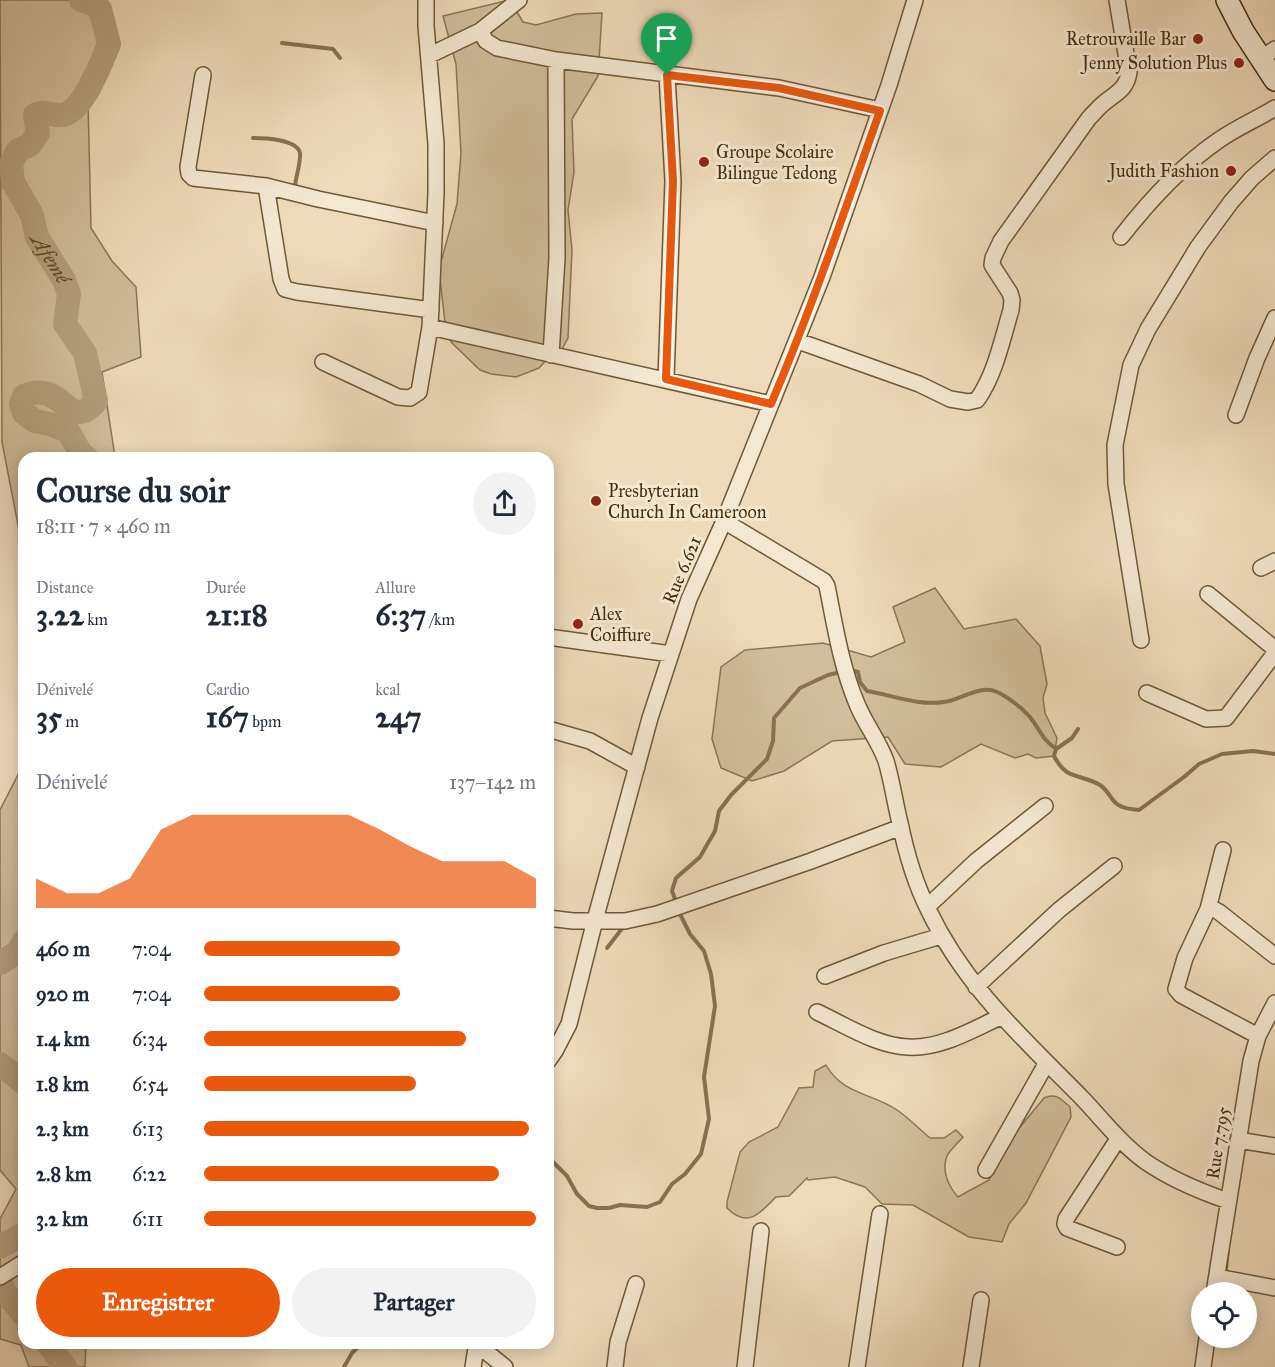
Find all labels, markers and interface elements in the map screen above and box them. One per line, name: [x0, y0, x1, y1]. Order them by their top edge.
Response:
pin: [641, 13, 692, 75]
icon: arrive: [650, 22, 683, 55]
place label: Retrouvaille Bar: [1066, 28, 1186, 50]
marker: Retrouvaille Bar: [1191, 32, 1205, 46]
place label: Jenny Solution Plus: [1080, 52, 1227, 75]
marker: Jenny Solution Plus: [1232, 56, 1246, 70]
place label: Groupe Scolaire Bilingue Tedong: [716, 141, 837, 185]
marker: Groupe Scolaire Bilingue Tedong: [697, 155, 711, 169]
place label: Judith Fashion: [1107, 160, 1219, 183]
marker: Judith Fashion: [1224, 164, 1238, 178]
water label: Afemé: [25, 227, 77, 291]
text: Course du soir: [36, 471, 230, 511]
button: share: [473, 472, 536, 535]
place label: Presbyterian Church In Cameroon: [608, 480, 767, 523]
marker: Presbyterian Church In Cameroon: [589, 494, 603, 508]
text: 18:11 · 7 × 460 m: [36, 514, 171, 538]
street label: Rue 6.621: [658, 533, 706, 607]
text: Distance: [36, 578, 93, 597]
text: Durée: [206, 578, 246, 597]
text: Allure: [375, 578, 416, 597]
text: 3.22: [36, 597, 84, 633]
text: 21:18: [206, 597, 268, 633]
text: 6:37: [375, 597, 426, 633]
place label: Alex Coiffure: [589, 603, 651, 646]
text: km: [84, 610, 108, 629]
text: /km: [426, 610, 455, 629]
marker: Alex Coiffure: [571, 617, 585, 631]
text: Dénivelé: [36, 680, 93, 699]
text: Cardio: [206, 680, 250, 699]
text: kcal: [375, 680, 400, 699]
text: 35: [36, 699, 62, 735]
text: 167: [206, 699, 249, 735]
text: 247: [375, 699, 422, 735]
text: m: [62, 712, 79, 731]
text: bpm: [249, 712, 281, 731]
text: Dénivelé: [36, 770, 108, 794]
text: 137–142 m: [449, 770, 536, 794]
text: 460 m: [36, 937, 90, 961]
text: 7:04: [132, 937, 171, 961]
text: 920 m: [36, 982, 89, 1006]
text: 7:04: [132, 982, 171, 1006]
text: 1.4 km: [36, 1027, 90, 1051]
text: 6:34: [132, 1027, 166, 1051]
text: 1.8 km: [36, 1072, 89, 1096]
text: 6:54: [132, 1072, 167, 1096]
street label: Rue 7.795: [1201, 1105, 1235, 1181]
text: 2.3 km: [36, 1117, 89, 1141]
text: 6:13: [132, 1117, 163, 1141]
text: 2.8 km: [36, 1162, 91, 1186]
text: 6:22: [132, 1162, 167, 1186]
text: 3.2 km: [36, 1207, 88, 1231]
text: 6:11: [132, 1207, 163, 1231]
button: Enregistrer: [36, 1268, 280, 1337]
button: Partager: [292, 1268, 536, 1337]
map controls: [1191, 1282, 1257, 1348]
button: locate: [1191, 1282, 1257, 1348]

